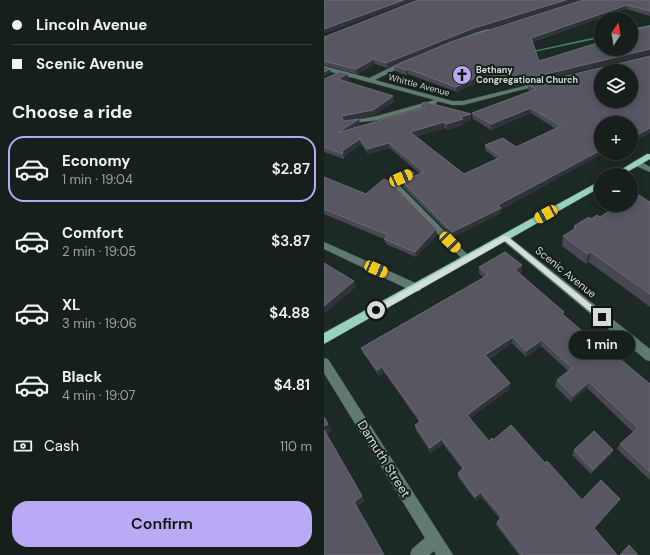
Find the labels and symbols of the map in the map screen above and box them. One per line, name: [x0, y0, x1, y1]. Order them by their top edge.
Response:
north arrow: [594, 12, 638, 56]
church icon: Bethany Congregational Church: [451, 64, 473, 86]
place label: Bethany Congregational Church: [476, 64, 579, 86]
street label: Whittle Avenue: [387, 71, 451, 99]
car: [388, 168, 414, 188]
car: [533, 203, 559, 225]
car: [437, 229, 463, 255]
street label: Scenic Avenue: [533, 243, 599, 301]
car: [363, 259, 389, 279]
route start: [367, 301, 385, 319]
route end: [593, 308, 611, 326]
callout: 1 min: [569, 331, 635, 359]
street label: Damuth Street: [353, 417, 415, 501]

